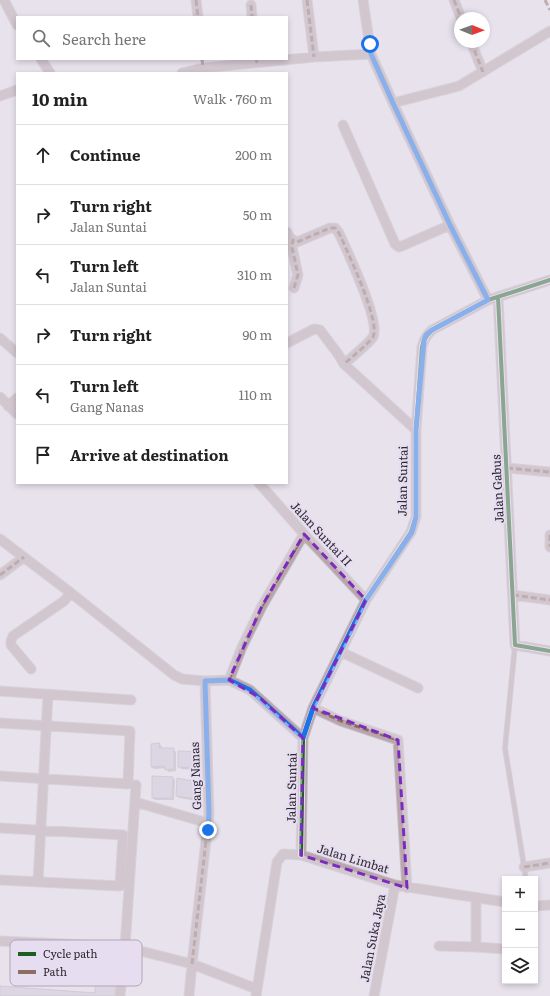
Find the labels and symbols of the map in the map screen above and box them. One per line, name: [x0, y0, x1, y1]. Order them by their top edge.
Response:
north arrow: [454, 12, 490, 48]
route start: [361, 35, 379, 53]
street label: Jalan Suntai: [392, 445, 412, 517]
street label: Jalan Gabus: [486, 454, 508, 524]
street label: Jalan Suntai II: [287, 497, 357, 570]
street label: Gang Nanas: [185, 741, 205, 810]
street label: Jalan Suntai: [281, 752, 301, 824]
route end: [199, 821, 217, 839]
street label: Jalan Limbat: [315, 839, 392, 878]
street label: Jalan Suka Jaya: [355, 892, 389, 983]
legend: [10, 940, 142, 986]
text: Cycle path: [43, 945, 98, 961]
text: Path: [43, 963, 67, 979]

